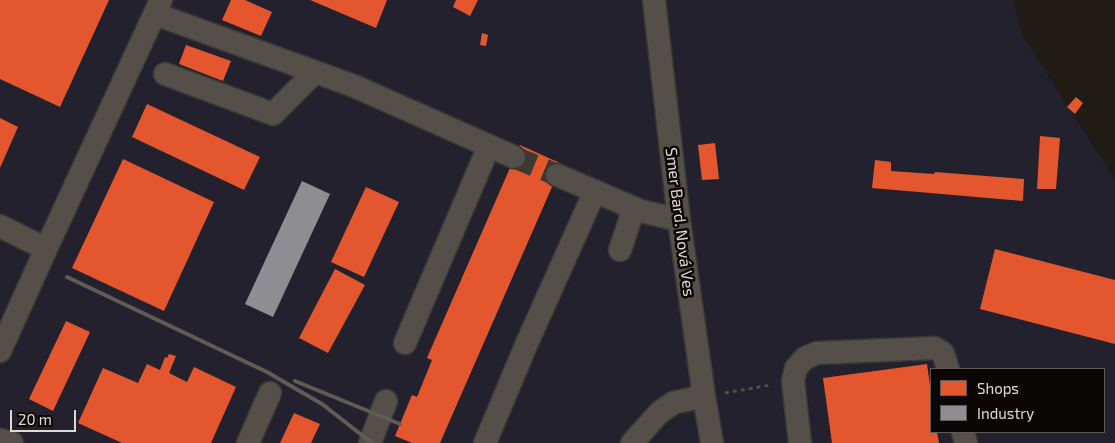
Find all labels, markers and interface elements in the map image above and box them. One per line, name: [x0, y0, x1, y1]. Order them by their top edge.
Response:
street label: Smer Bard. Nová Ves: [661, 146, 699, 298]
legend: [930, 368, 1105, 433]
text: Shops: [977, 379, 1019, 397]
scale bar: [12, 400, 79, 432]
text: Industry: [977, 404, 1034, 422]
text: 20 m: [18, 410, 52, 428]

